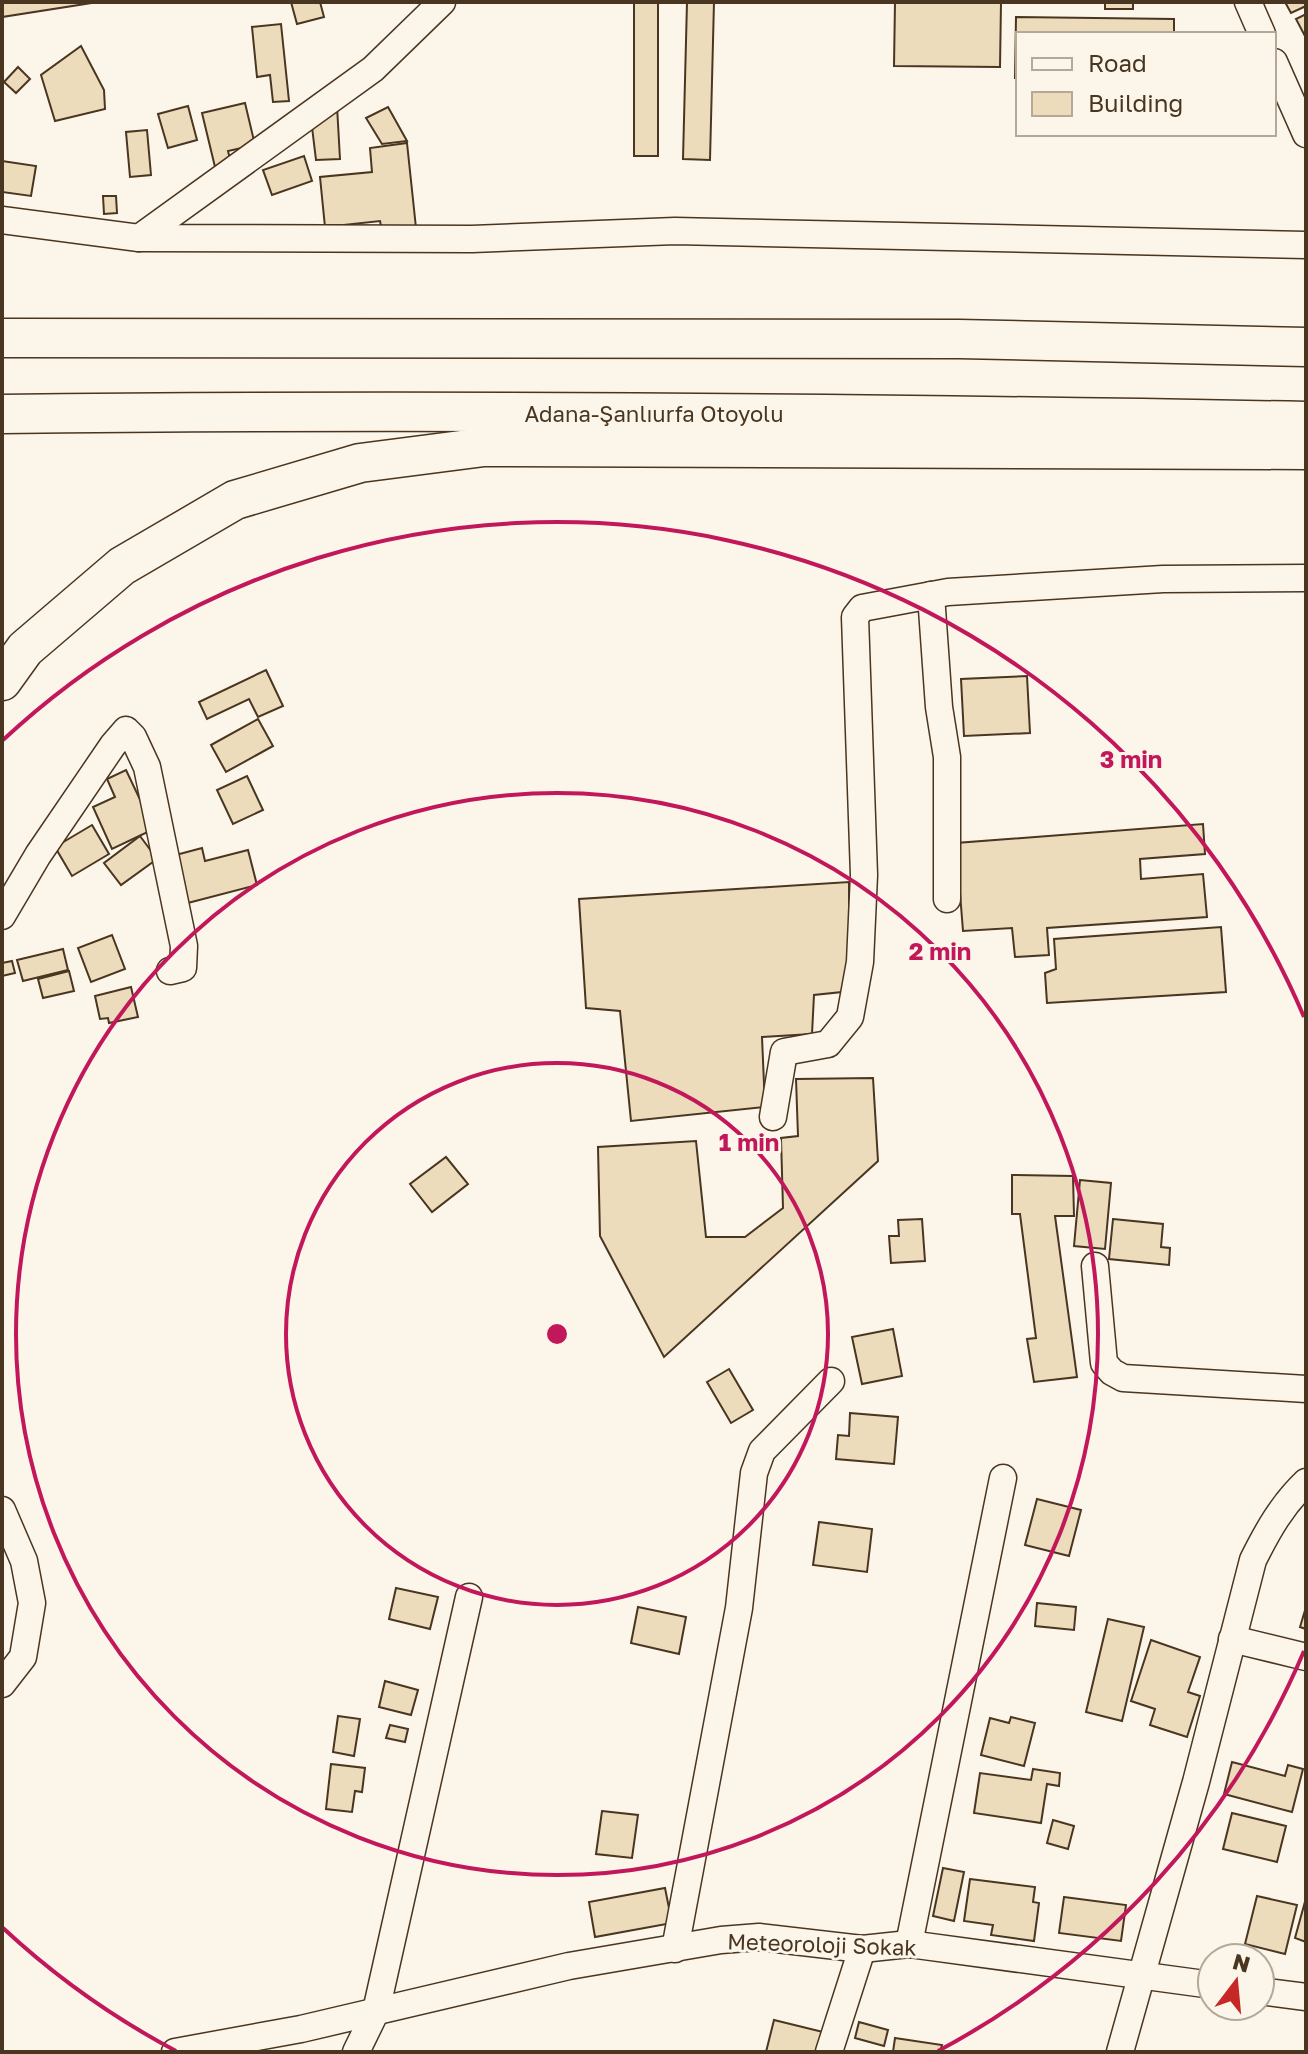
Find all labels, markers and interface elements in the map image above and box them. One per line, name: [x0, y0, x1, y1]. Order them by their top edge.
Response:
legend: [1016, 32, 1276, 136]
text: Road: [1088, 48, 1147, 77]
text: Building: [1088, 88, 1183, 117]
street label: Adana-Şanlıurfa Otoyolu: [525, 400, 783, 427]
text: 3 min: [1100, 744, 1162, 773]
text: 2 min: [909, 936, 971, 965]
text: 1 min: [719, 1127, 779, 1156]
centre of rings: [543, 1320, 571, 1348]
street label: Meteoroloji Sokak: [727, 1927, 917, 1961]
north arrow: [1196, 1942, 1276, 2022]
text: N: [1230, 1947, 1253, 1978]

